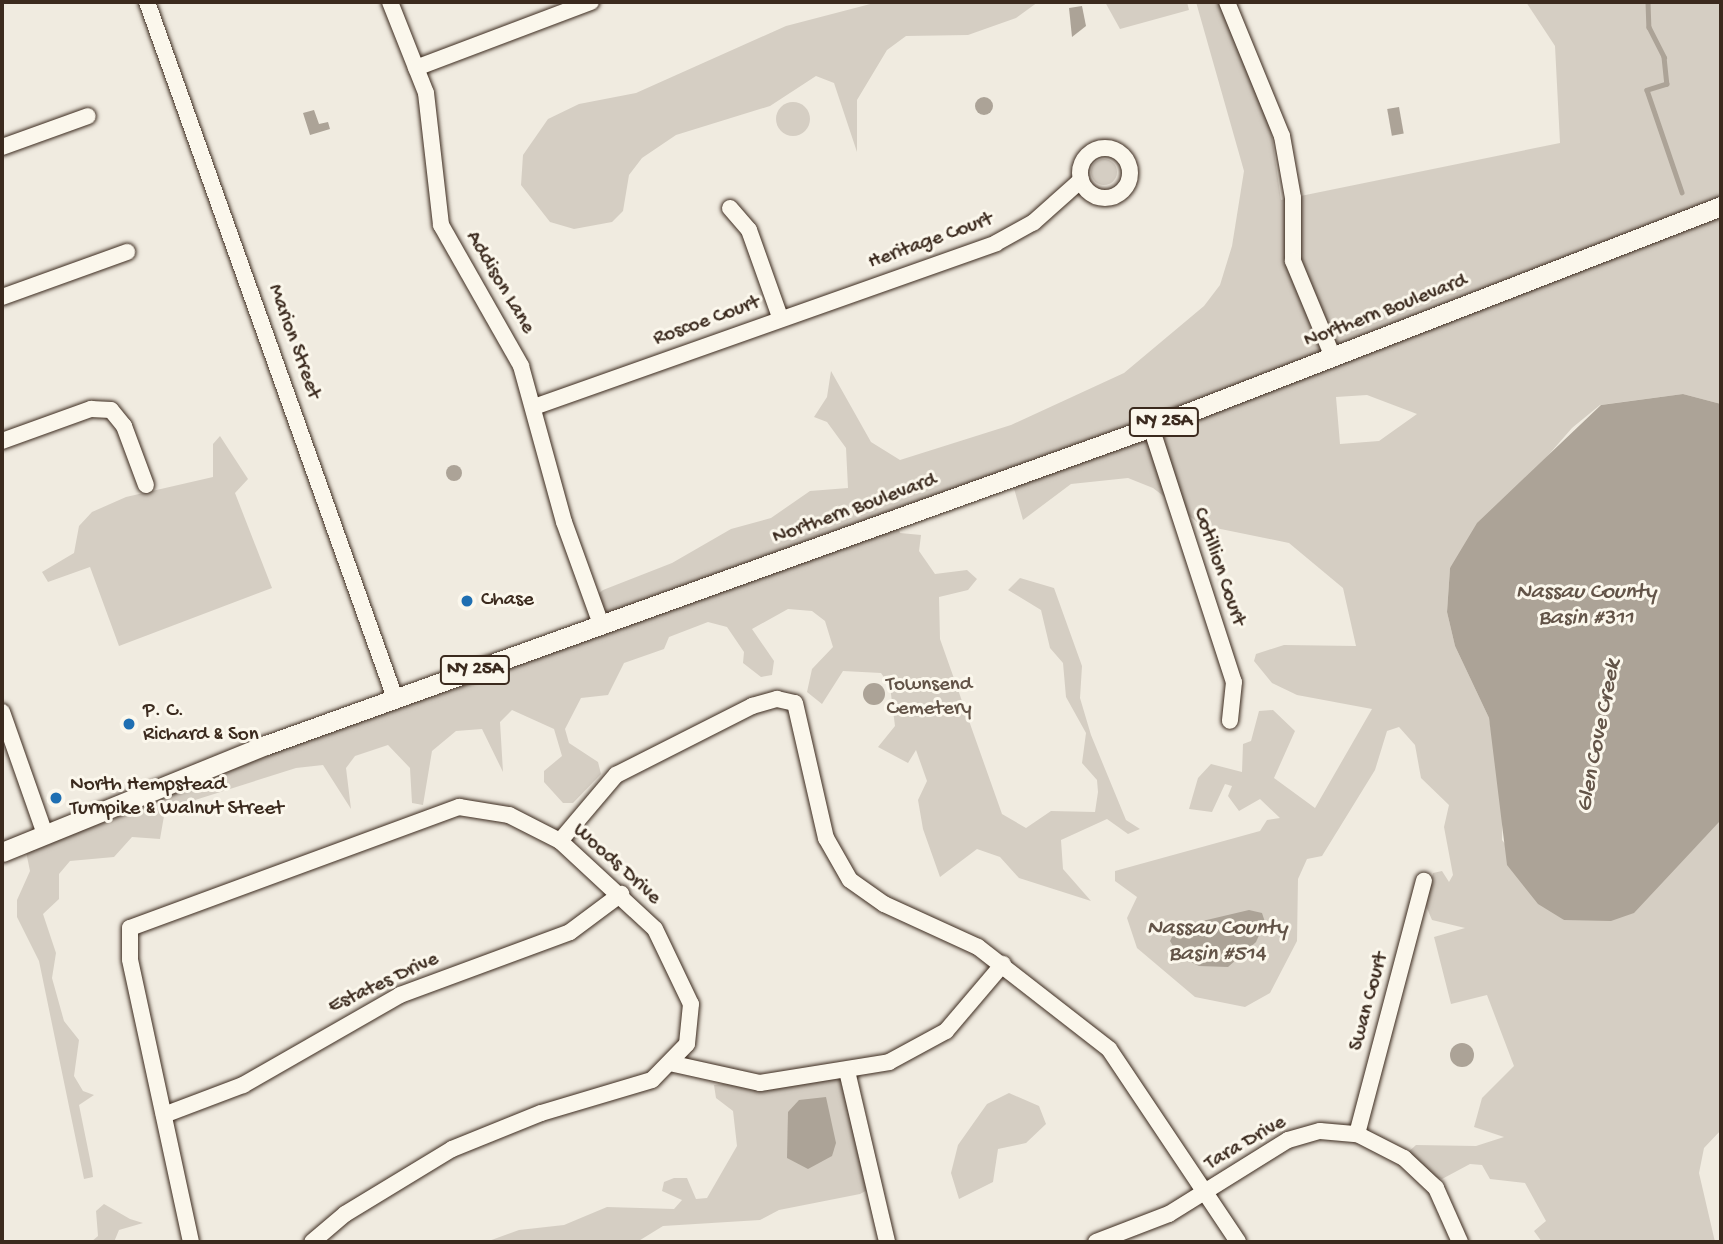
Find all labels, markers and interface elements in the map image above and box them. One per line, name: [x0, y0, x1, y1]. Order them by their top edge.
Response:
street label: Heritage Court: [865, 208, 997, 276]
street label: Addison Lane: [459, 227, 539, 339]
street label: Northern Boulevard: [1301, 269, 1471, 355]
street label: Marion Street: [261, 281, 325, 403]
street label: Roscoe Court: [650, 291, 764, 353]
road number: NY 25A: [1127, 406, 1201, 438]
street label: Northern Boulevard: [770, 469, 940, 551]
street label: Cotillion Court: [1186, 505, 1250, 629]
water label: Nassau County Basin #311: [1516, 579, 1656, 633]
place label: Chase: [481, 588, 534, 614]
marker: Chase: [459, 593, 475, 609]
road number: NY 25A: [438, 654, 512, 685]
water label: Glen Cove Creek: [1572, 658, 1628, 814]
park label: Townsend Cemetery: [886, 673, 972, 723]
place label: P. C. Richard & Son: [143, 699, 259, 749]
marker: P. C. Richard & Son: [121, 716, 137, 732]
place label: North Hempstead Turnpike & Walnut Street: [70, 773, 284, 823]
marker: North Hempstead Turnpike & Walnut Street: [48, 790, 64, 806]
street label: Woods Drive: [567, 819, 665, 911]
water label: Nassau County Basin #514: [1147, 915, 1287, 969]
street label: Estates Drive: [325, 947, 443, 1021]
street label: Swan Court: [1345, 950, 1395, 1054]
street label: Tara Drive: [1201, 1111, 1291, 1177]

